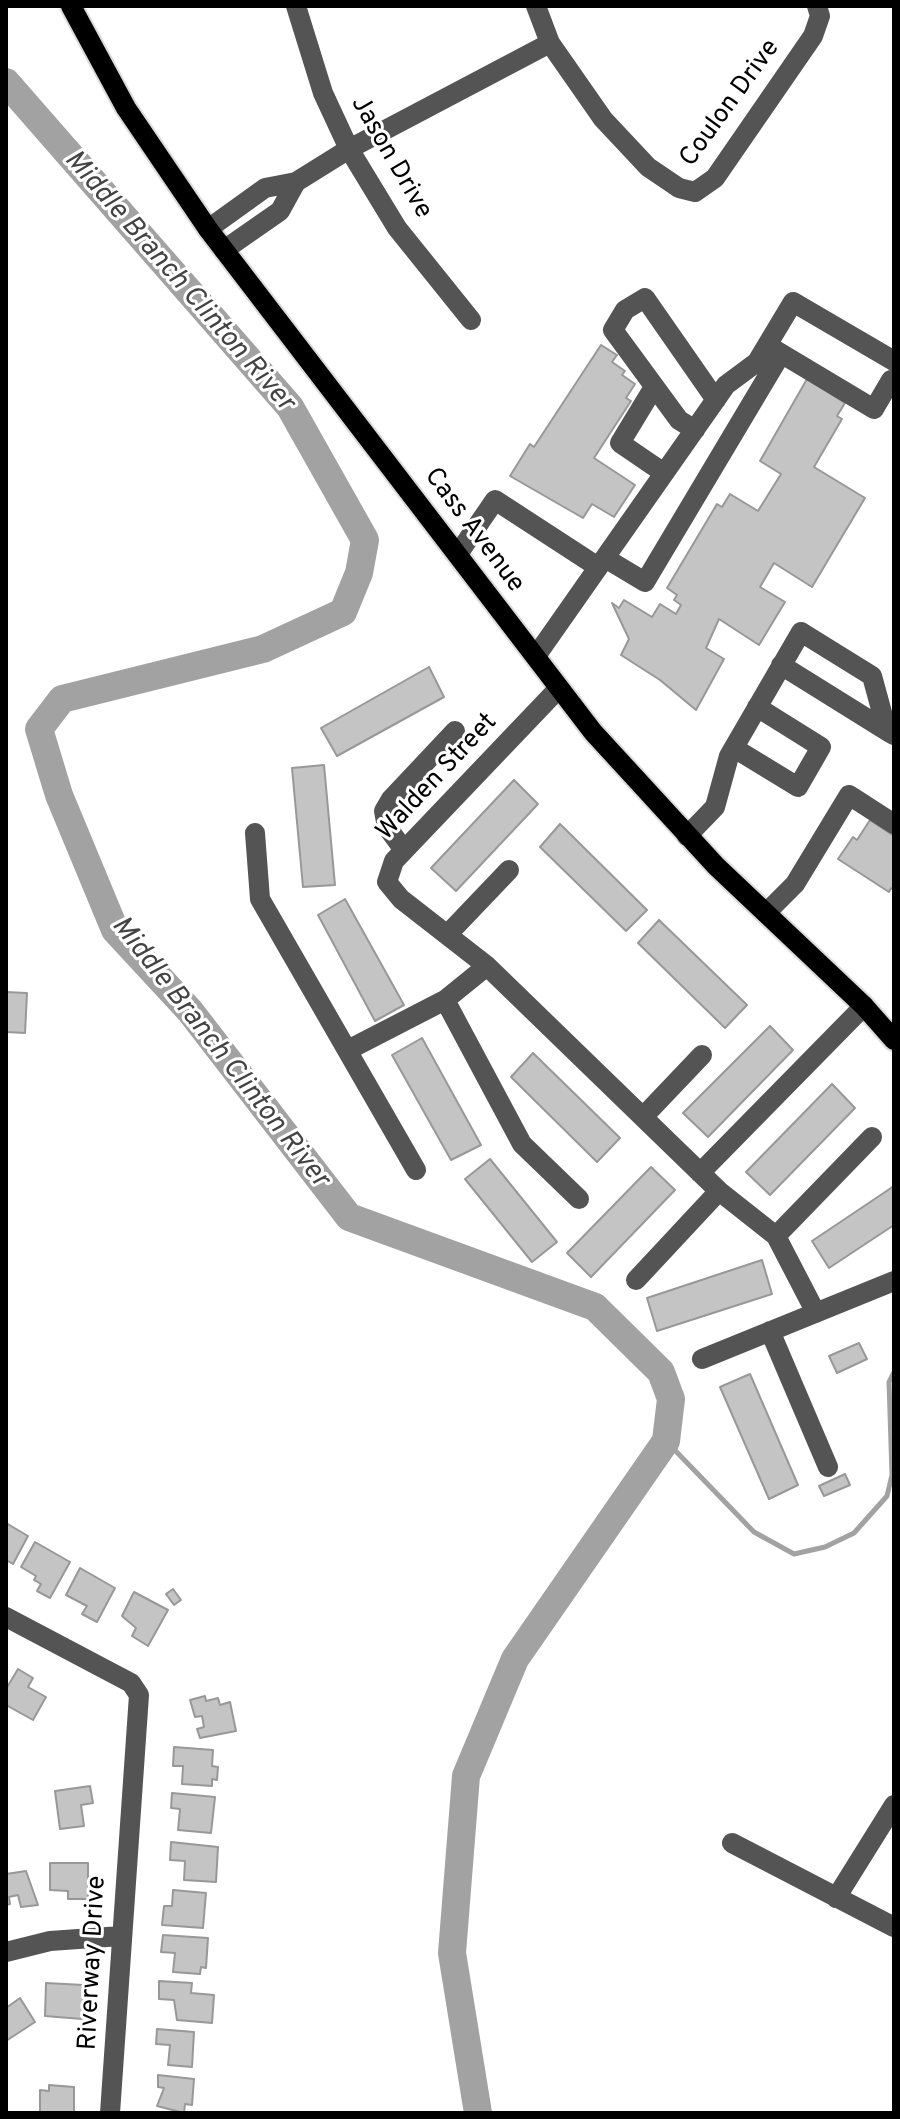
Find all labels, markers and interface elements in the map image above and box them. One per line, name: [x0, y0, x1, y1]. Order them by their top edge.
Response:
street label: Coulon Drive: [674, 34, 788, 174]
street label: Jason Drive: [342, 91, 438, 225]
water label: Middle Branch Clinton River: [55, 145, 301, 419]
street label: Cass Avenue: [416, 463, 530, 599]
street label: Walden Street: [371, 708, 505, 848]
water label: Middle Branch Clinton River: [103, 911, 335, 1195]
street label: Riverway Drive: [74, 1875, 114, 2051]

